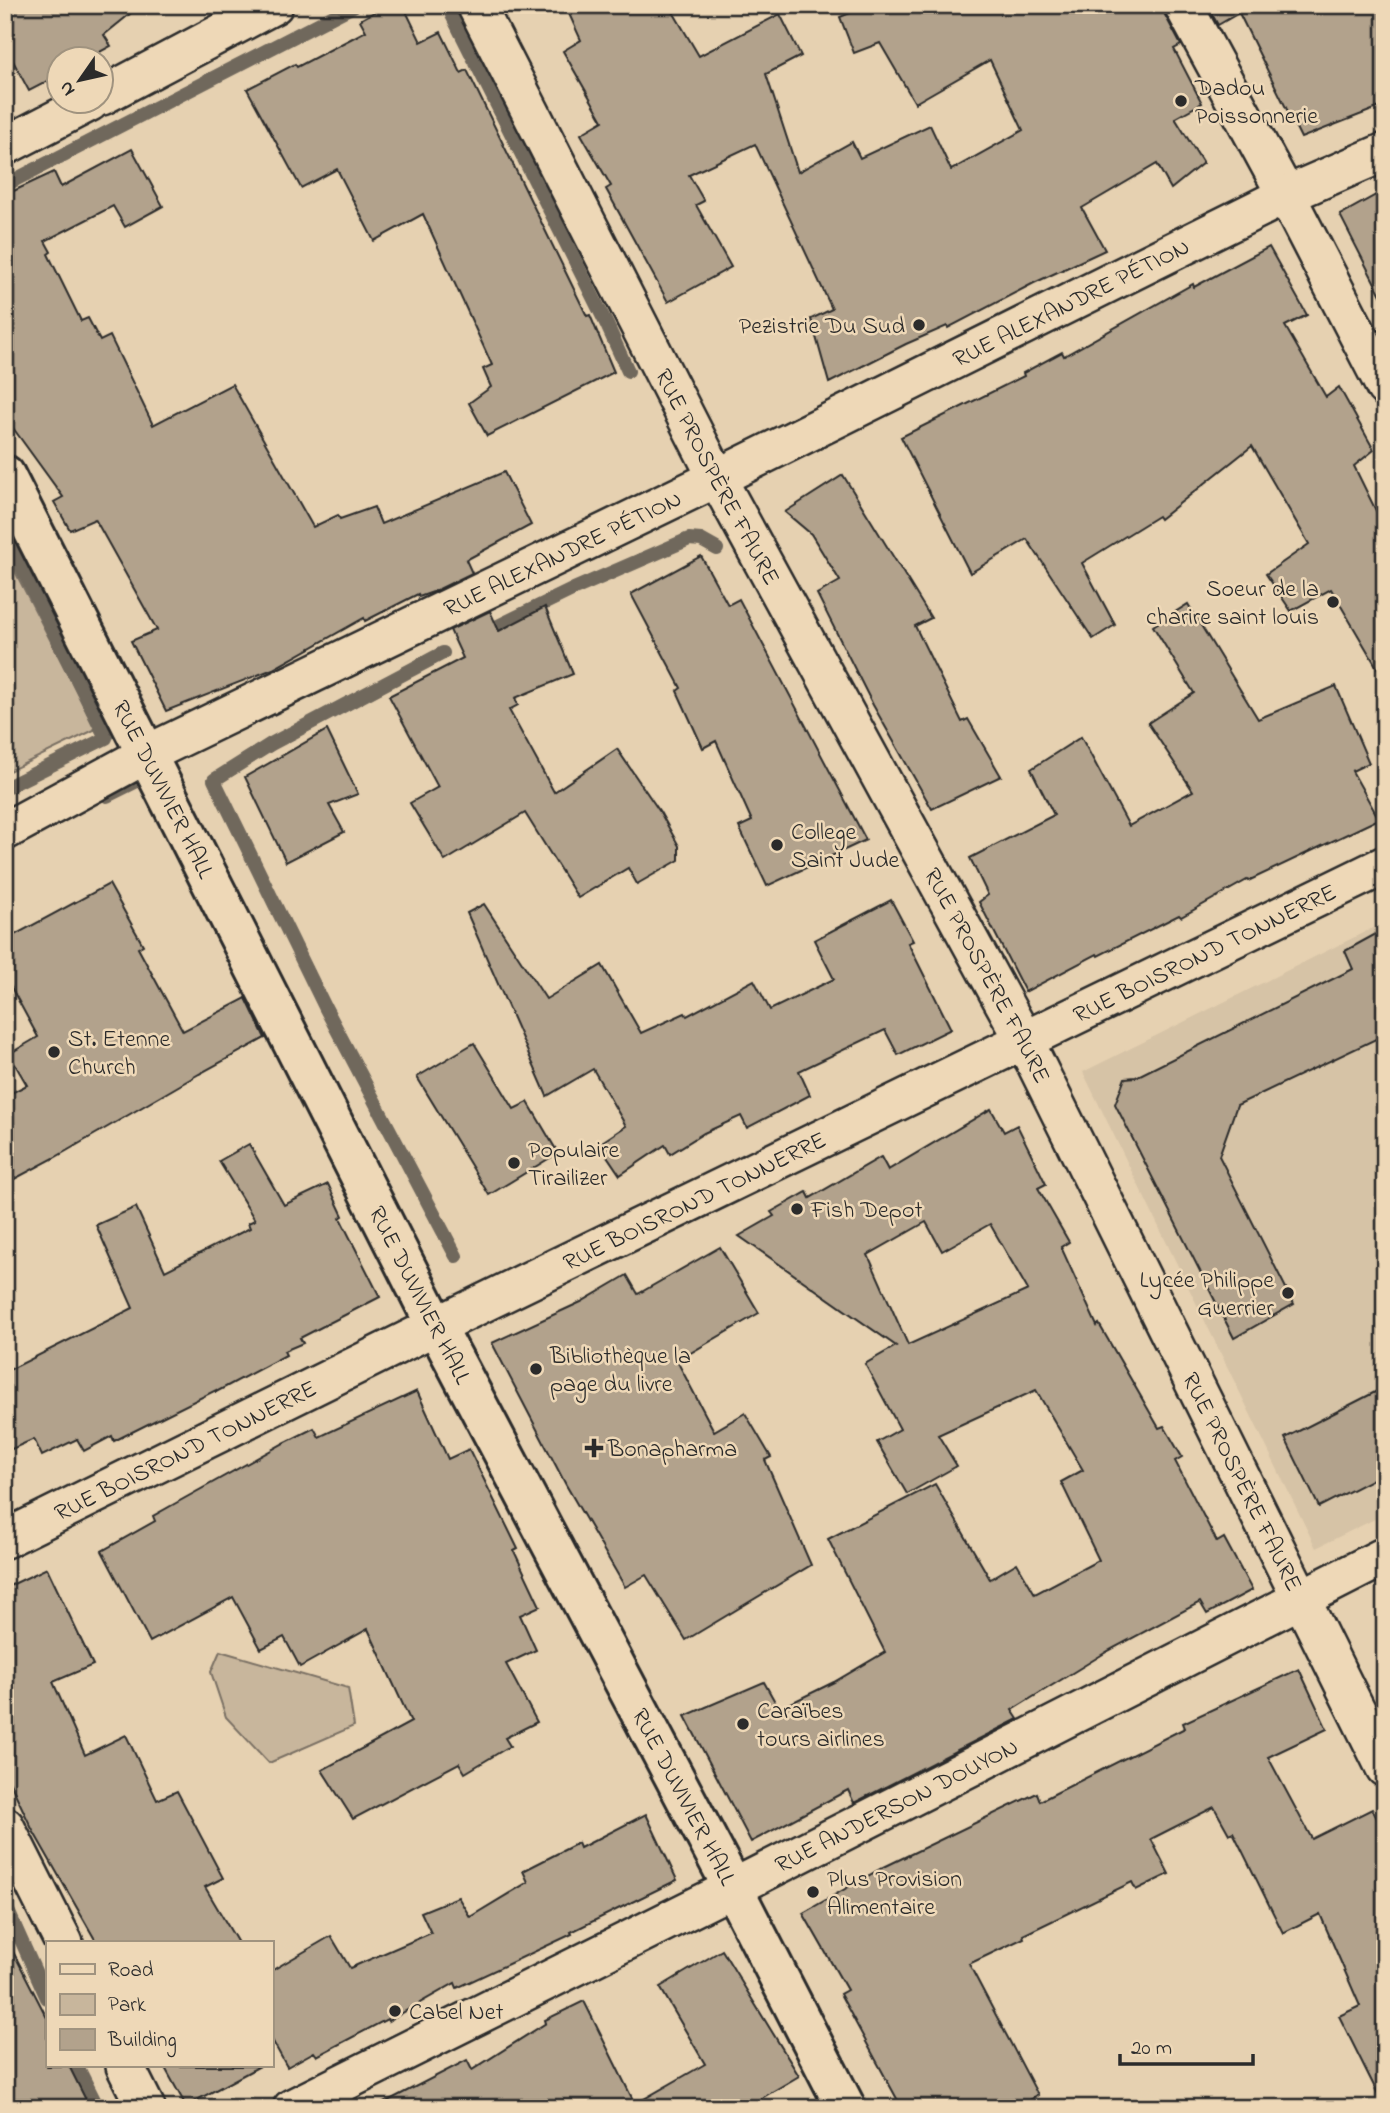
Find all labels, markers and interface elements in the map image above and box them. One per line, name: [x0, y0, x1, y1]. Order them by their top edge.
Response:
north arrow: [46, 46, 116, 116]
place label: Dadou Poissonnerie: [1194, 72, 1318, 135]
text: N: [53, 75, 83, 101]
marker: Dadou Poissonnerie: [1173, 93, 1189, 109]
street label: RUE ALEXANDRE PÉTION: [948, 231, 1196, 378]
place label: Pezistrie Du Sud: [739, 310, 906, 345]
marker: Pezistrie Du Sud: [911, 317, 927, 333]
street label: RUE PROSPÈRE FAURE: [644, 363, 787, 592]
street label: RUE ALEXANDRE PÉTION: [439, 483, 688, 628]
place label: Soeur de la charire saint louis: [1146, 573, 1319, 636]
marker: Soeur de la charire saint louis: [1325, 594, 1341, 610]
street label: RUE DUVIVIER HALL: [102, 695, 222, 886]
place label: College Saint Jude: [791, 816, 899, 879]
marker: College Saint Jude: [769, 837, 785, 853]
street label: RUE PROSPÈRE FAURE: [913, 862, 1058, 1090]
street label: RUE BOISROND TONNERRE: [1068, 876, 1343, 1034]
place label: St. Etenne Church: [68, 1023, 170, 1086]
marker: St. Etenne Church: [46, 1044, 62, 1060]
street label: RUE BOISROND TONNERRE: [558, 1124, 833, 1282]
place label: Populaire Tirailizer: [528, 1134, 619, 1197]
marker: Populaire Tirailizer: [506, 1155, 522, 1171]
place label: Fish Depot: [810, 1194, 922, 1229]
street label: RUE DUVIVIER HALL: [358, 1201, 479, 1391]
marker: Fish Depot: [789, 1201, 805, 1217]
place label: Lycée Philippe Guerrier: [1140, 1264, 1275, 1327]
marker: Lycée Philippe Guerrier: [1280, 1285, 1296, 1301]
place label: Bibliothèque la page du livre: [549, 1340, 691, 1403]
marker: Bibliothèque la page du livre: [528, 1361, 544, 1377]
street label: RUE PROSPÈRE FAURE: [1172, 1367, 1310, 1598]
street label: RUE BOISROND TONNERRE: [49, 1373, 323, 1532]
place label: Bonapharma: [607, 1433, 737, 1468]
marker: Bonapharma: [586, 1440, 602, 1456]
place label: Caraïbes tours airlines: [757, 1695, 885, 1758]
street label: RUE DUVIVIER HALL: [621, 1703, 744, 1893]
marker: Caraïbes tours airlines: [735, 1716, 751, 1732]
street label: RUE ANDERSON DOUYON: [770, 1731, 1025, 1884]
place label: Plus Provision Alimentaire: [827, 1863, 962, 1926]
marker: Plus Provision Alimentaire: [805, 1884, 821, 1900]
legend: [46, 1941, 273, 2068]
text: Road: [108, 1956, 154, 1986]
text: Park: [108, 1991, 147, 2021]
place label: Cabel Net: [409, 1996, 504, 2031]
marker: Cabel Net: [387, 2003, 403, 2019]
scale bar: [1120, 2022, 1254, 2066]
text: Building: [107, 2026, 177, 2058]
text: 20 m: [1131, 2034, 1172, 2064]

